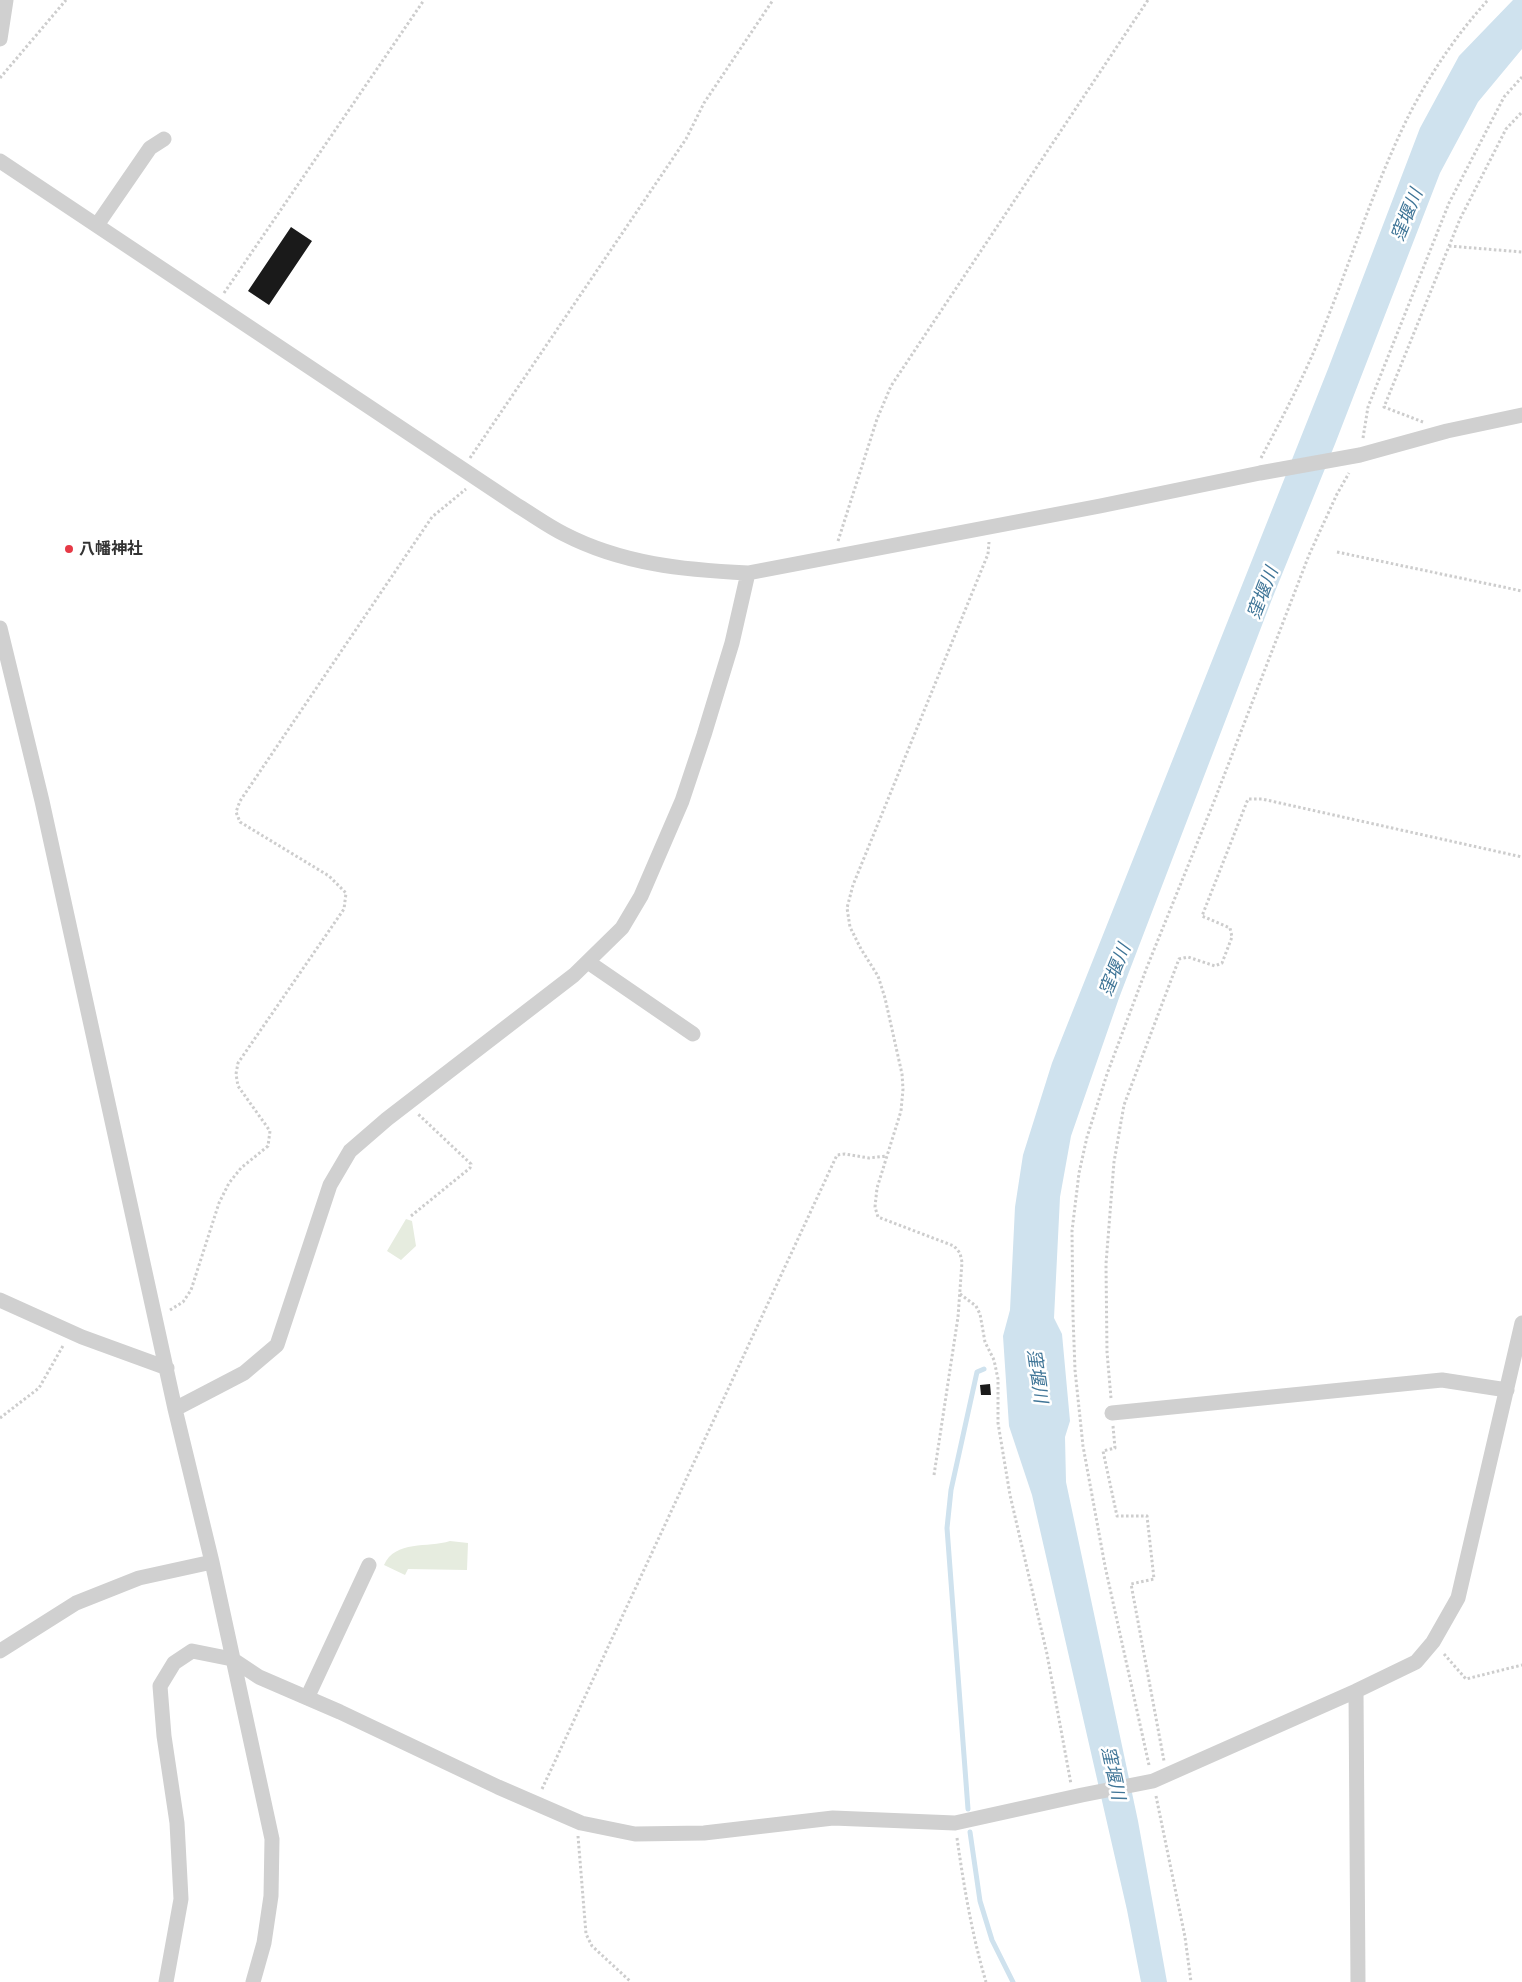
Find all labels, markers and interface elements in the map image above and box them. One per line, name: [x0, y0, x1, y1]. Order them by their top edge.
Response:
water label: 窪堰川: [1387, 186, 1427, 244]
place label: 八幡神社: [79, 539, 143, 559]
marker: 八幡神社: [63, 543, 75, 555]
water label: 窪堰川: [1243, 564, 1283, 622]
water label: 窪堰川: [1095, 941, 1135, 999]
water label: 窪堰川: [1023, 1348, 1051, 1404]
water label: 窪堰川: [1097, 1744, 1129, 1802]

